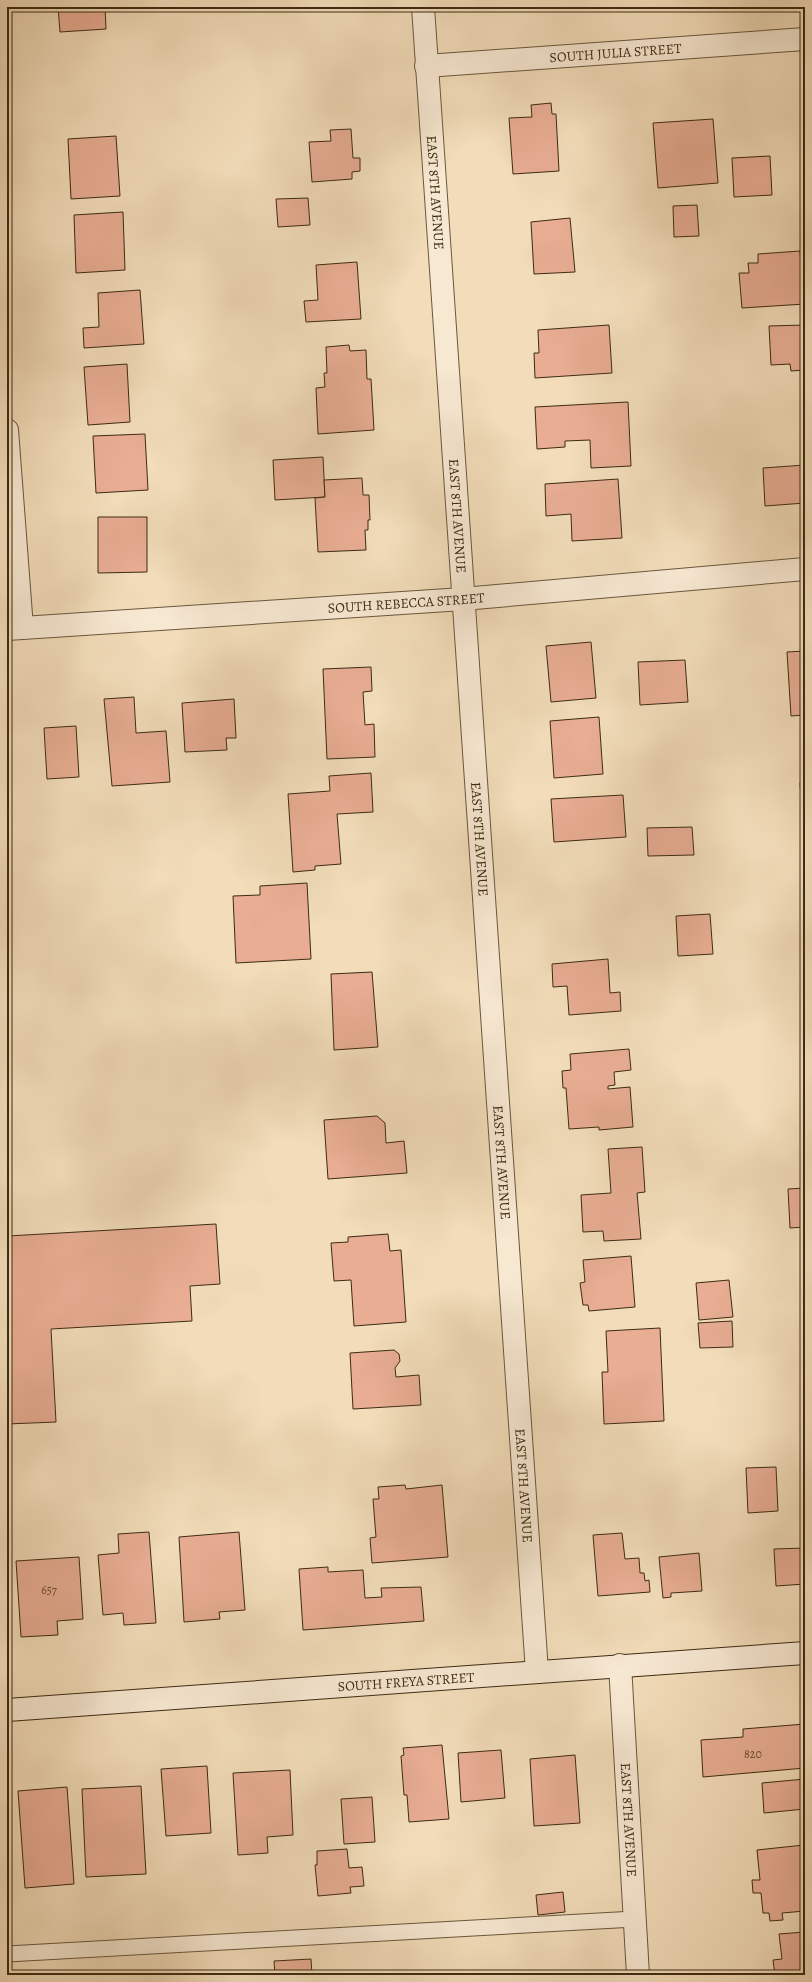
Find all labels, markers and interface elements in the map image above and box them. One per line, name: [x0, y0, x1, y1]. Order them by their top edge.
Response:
street label: SOUTH JULIA STREET: [549, 38, 683, 67]
street label: EAST 8TH AVENUE: [422, 135, 449, 250]
street label: EAST 8TH AVENUE: [444, 458, 471, 574]
street label: SOUTH REBECCA STREET: [327, 588, 486, 617]
street label: EAST 8TH AVENUE: [467, 781, 493, 897]
street label: EAST 8TH AVENUE: [489, 1105, 515, 1220]
street label: EAST 8TH AVENUE: [511, 1428, 538, 1543]
house number: 657: [41, 1582, 58, 1598]
street label: SOUTH FREYA STREET: [337, 1667, 475, 1696]
house number: 820: [744, 1746, 762, 1762]
street label: EAST 8TH AVENUE: [616, 1762, 642, 1877]

